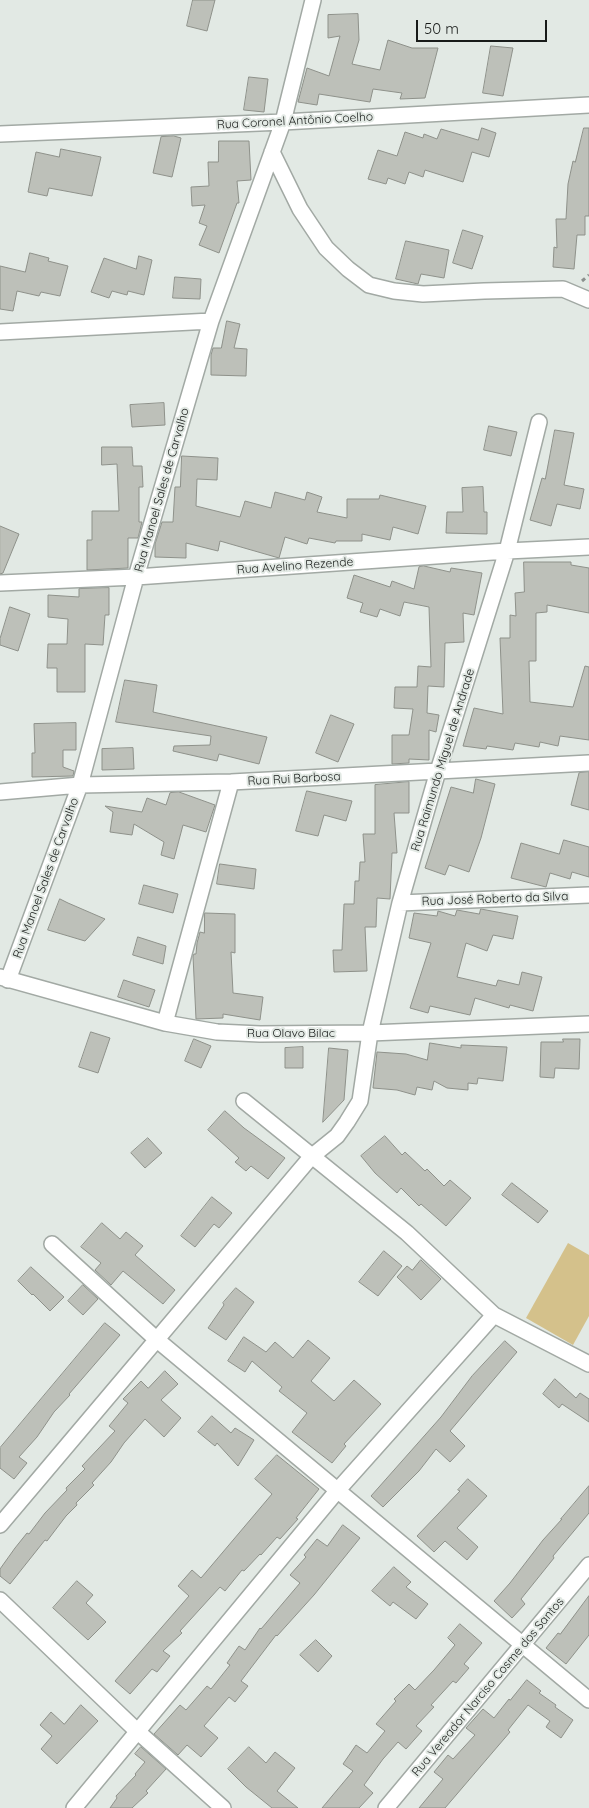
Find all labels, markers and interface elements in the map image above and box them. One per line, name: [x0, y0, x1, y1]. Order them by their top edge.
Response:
scale bar: [419, 10, 550, 42]
text: 50 m: [424, 19, 459, 38]
street label: Rua Coronel Antônio Coelho: [216, 110, 374, 132]
street label: Rua Manoel Sales de Carvalho: [132, 406, 192, 574]
street label: Rua Avelino Rezende: [236, 555, 354, 577]
street label: Rua Raimundo Miguel de Andrade: [408, 667, 478, 853]
street label: Rua Rui Barbosa: [247, 769, 341, 789]
street label: Rua Manoel Sales de Carvalho: [10, 796, 82, 960]
street label: Rua José Roberto da Silva: [421, 889, 569, 909]
street label: Rua Olavo Bilac: [247, 1026, 335, 1040]
street label: Rua Vereador Narciso Cosme dos Santos: [409, 1595, 567, 1779]

